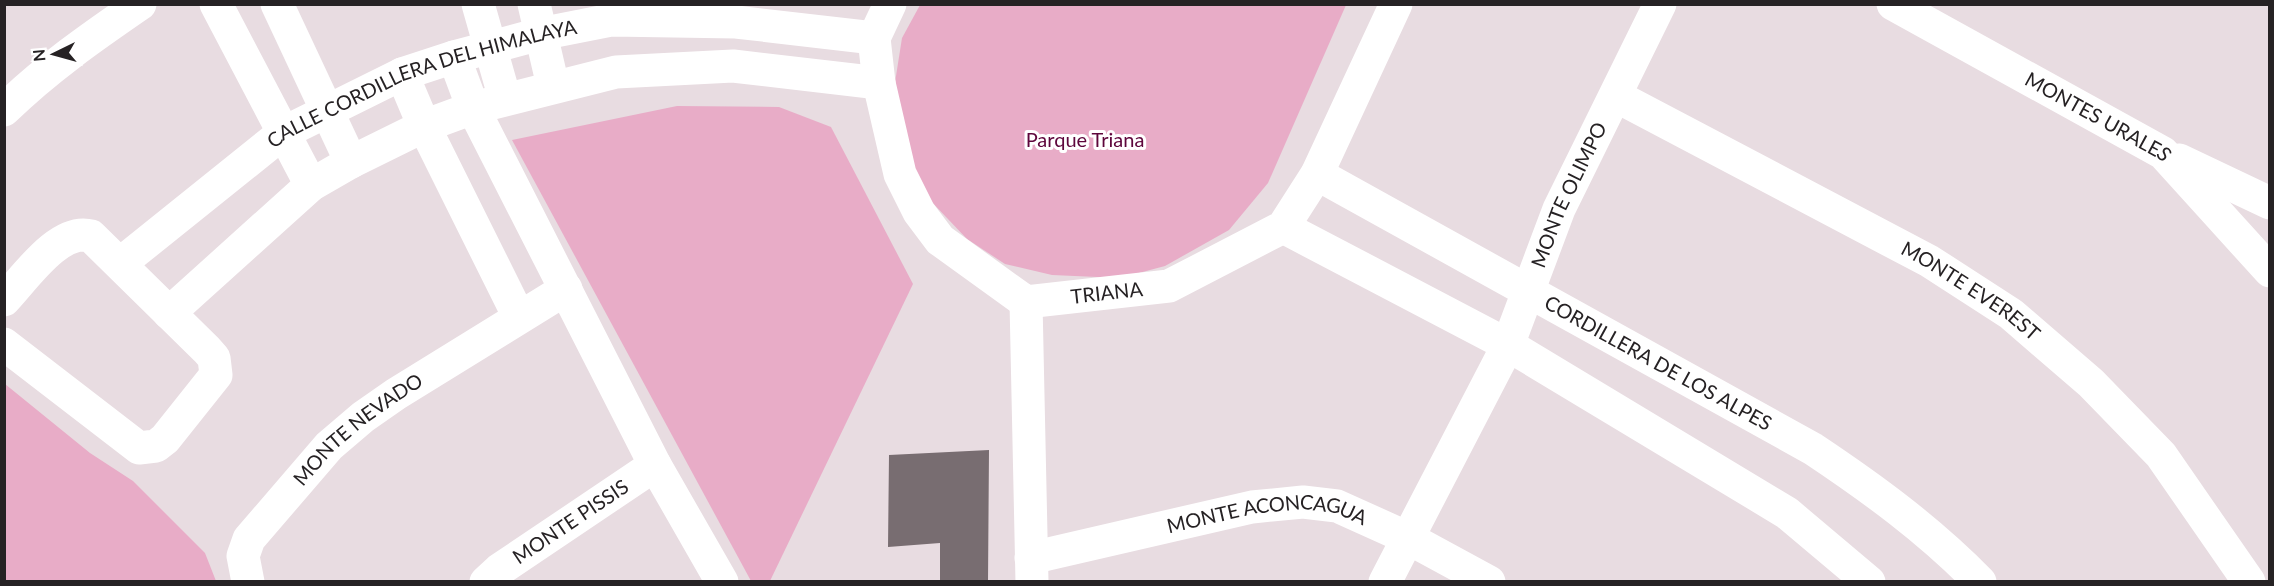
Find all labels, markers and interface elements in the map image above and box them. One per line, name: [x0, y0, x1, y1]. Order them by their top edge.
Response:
street label: CALLE CORDILLERA DEL HIMALAYA: [261, 14, 579, 152]
north arrow: [24, 24, 84, 84]
text: N: [29, 48, 49, 62]
street label: MONTES URALES: [2021, 66, 2177, 166]
street label: MONTE OLIMPO: [1525, 118, 1611, 271]
park label: Parque Triana: [1026, 127, 1144, 151]
street label: MONTE EVEREST: [1898, 236, 2046, 345]
street label: TRIANA: [1069, 276, 1144, 308]
street label: CORDILLERA DE LOS ALPES: [1541, 290, 1776, 435]
street label: MONTE NEVADO: [288, 368, 427, 490]
street label: MONTE PISSIS: [508, 474, 632, 568]
street label: MONTE ACONCAGUA: [1164, 489, 1372, 537]

